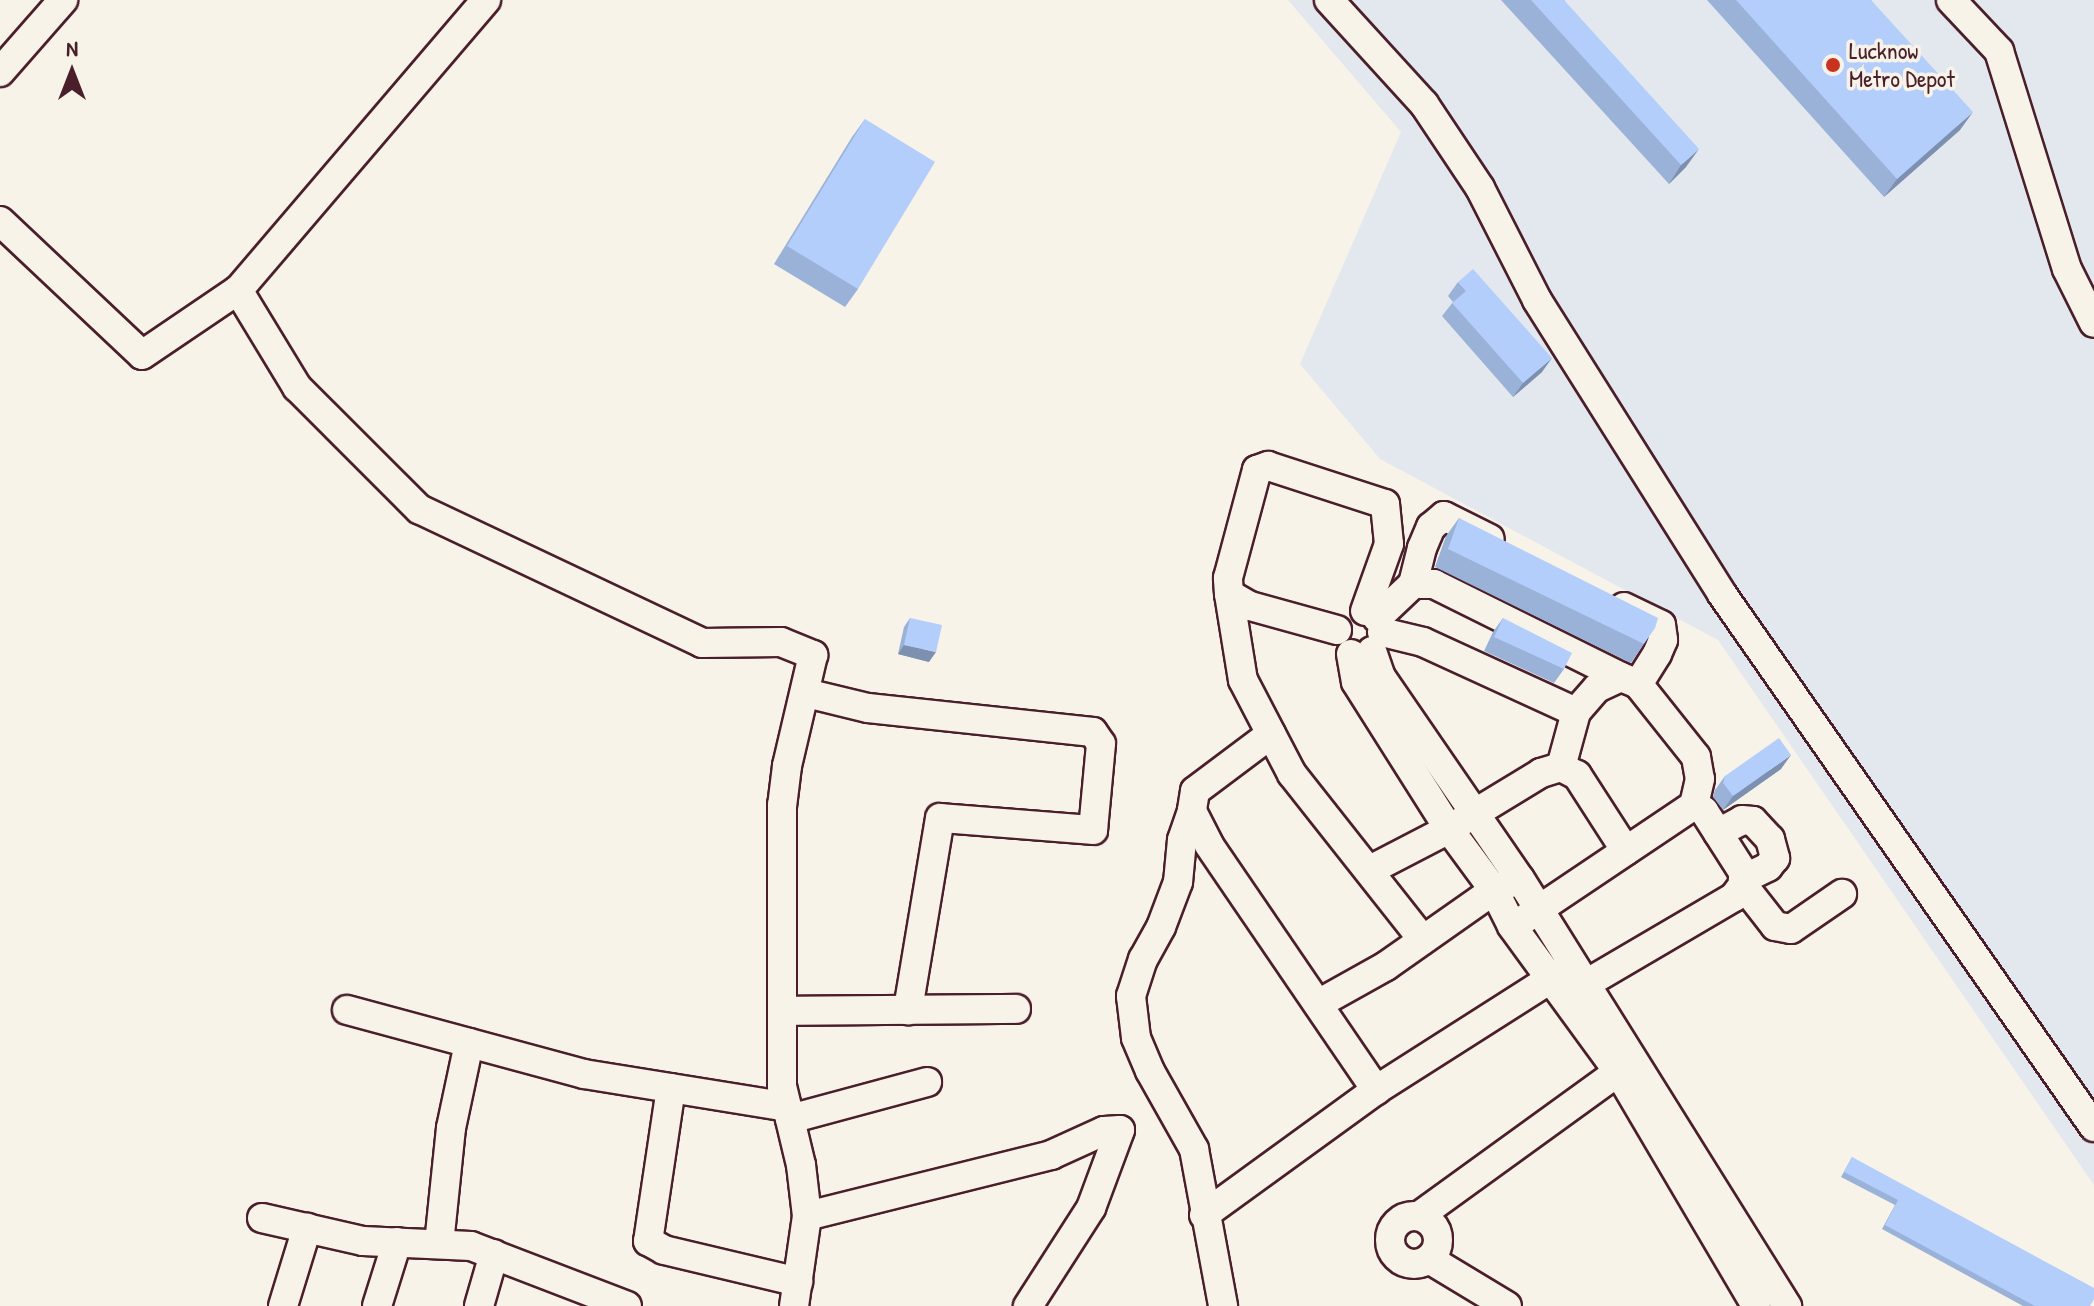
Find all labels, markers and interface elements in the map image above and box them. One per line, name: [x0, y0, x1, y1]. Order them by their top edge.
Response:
north arrow: [32, 32, 112, 112]
text: N: [66, 33, 78, 63]
place label: Lucknow Metro Depot: [1849, 37, 1955, 93]
marker: Lucknow Metro Depot: [1824, 56, 1842, 74]

